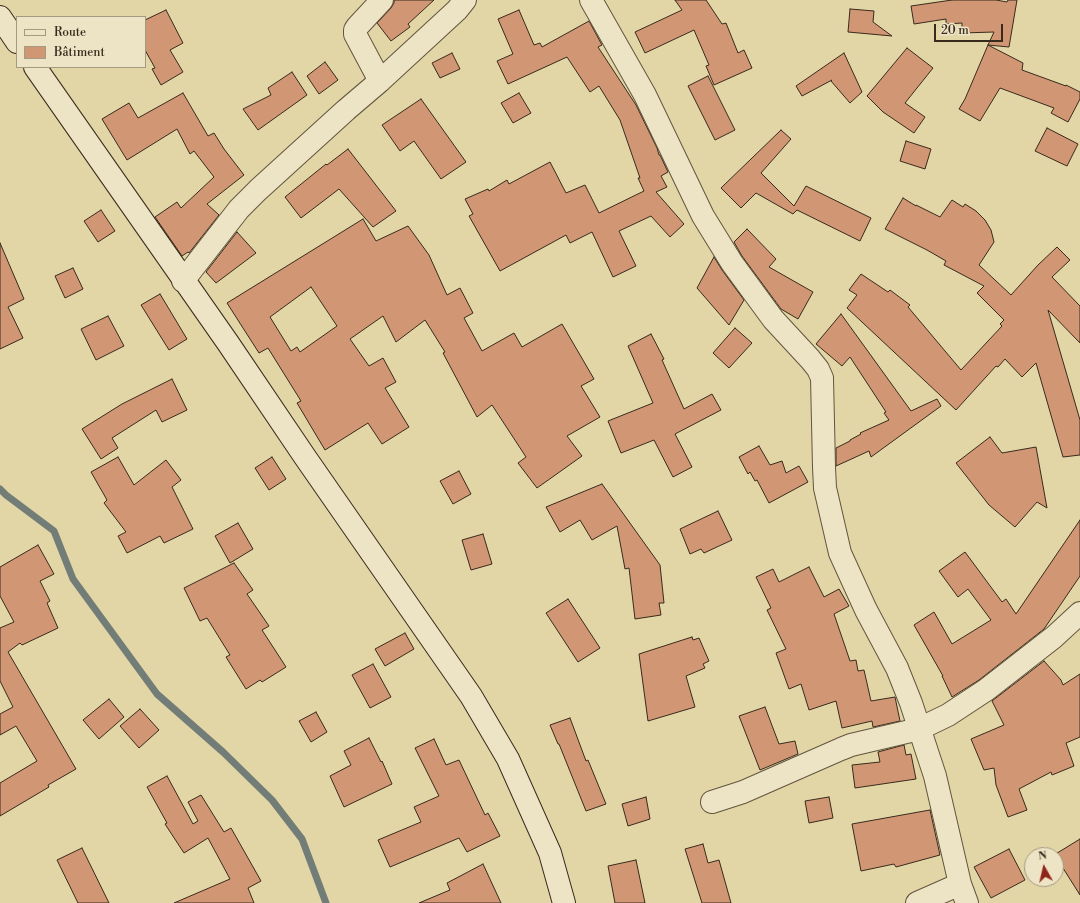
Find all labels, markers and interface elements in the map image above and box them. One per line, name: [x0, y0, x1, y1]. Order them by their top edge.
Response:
legend: [16, 16, 146, 68]
scale bar: [936, 16, 1005, 42]
text: 20 m: [941, 23, 969, 38]
text: Route: [54, 25, 86, 40]
text: Bâtiment: [54, 45, 105, 60]
north arrow: [1024, 847, 1064, 887]
text: N: [1037, 849, 1048, 864]

